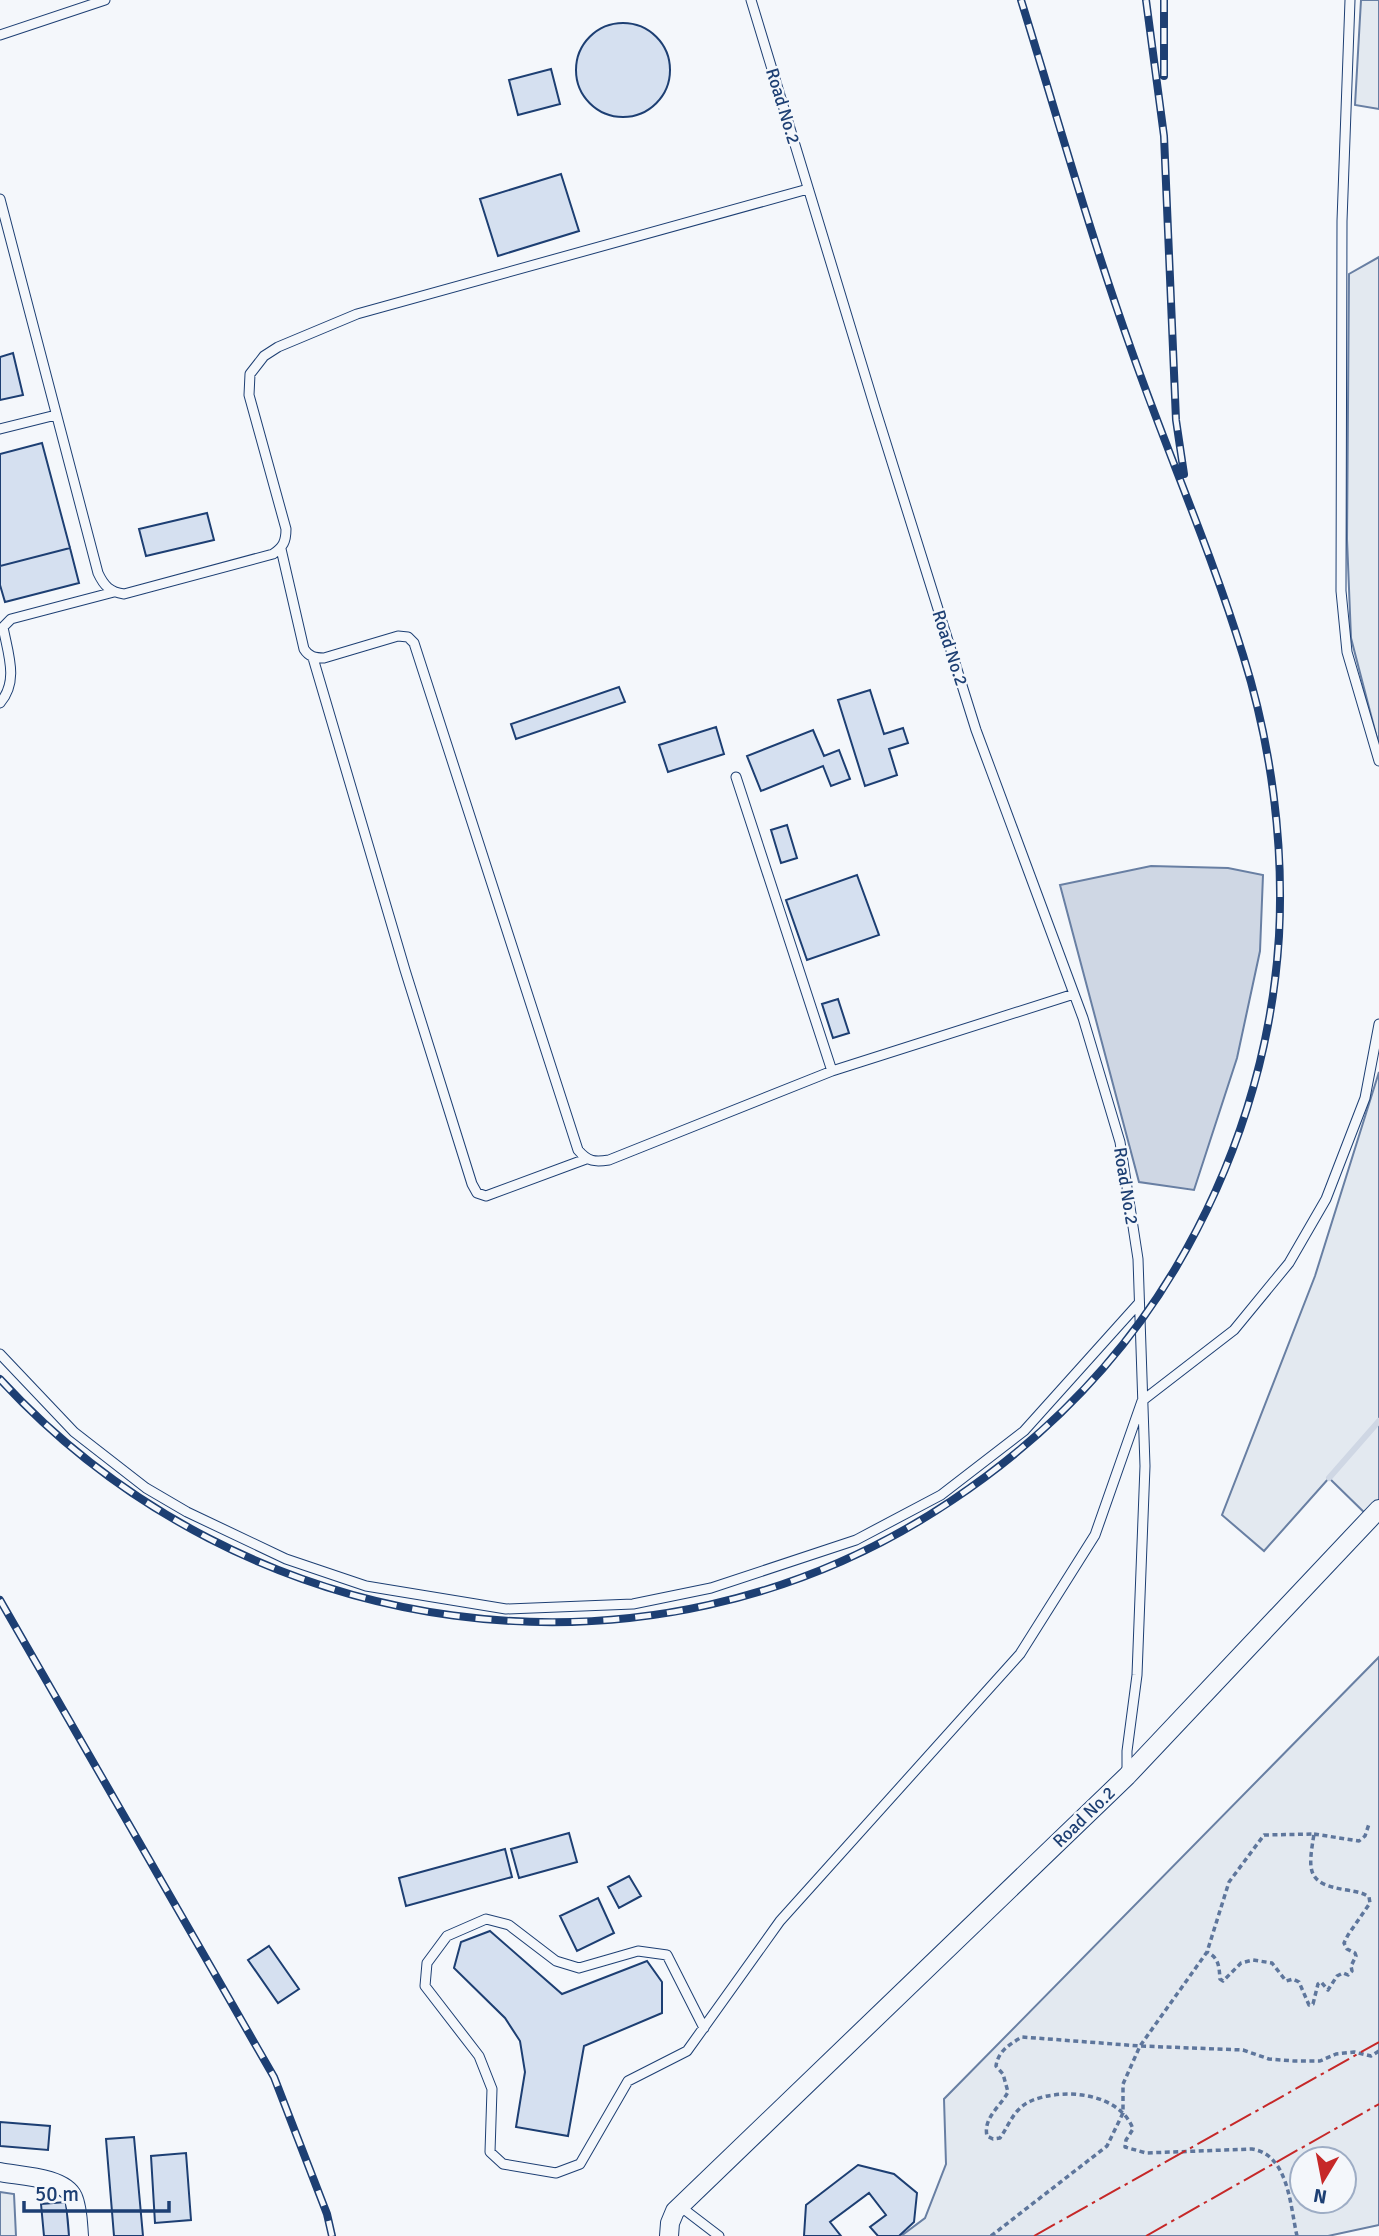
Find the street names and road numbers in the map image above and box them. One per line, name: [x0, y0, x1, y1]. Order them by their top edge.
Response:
street label: Road No.2: [761, 65, 805, 147]
street label: Road No.2: [927, 607, 973, 689]
street label: Road No.2: [1109, 1146, 1143, 1226]
street label: Road No.2: [1048, 1782, 1120, 1852]

